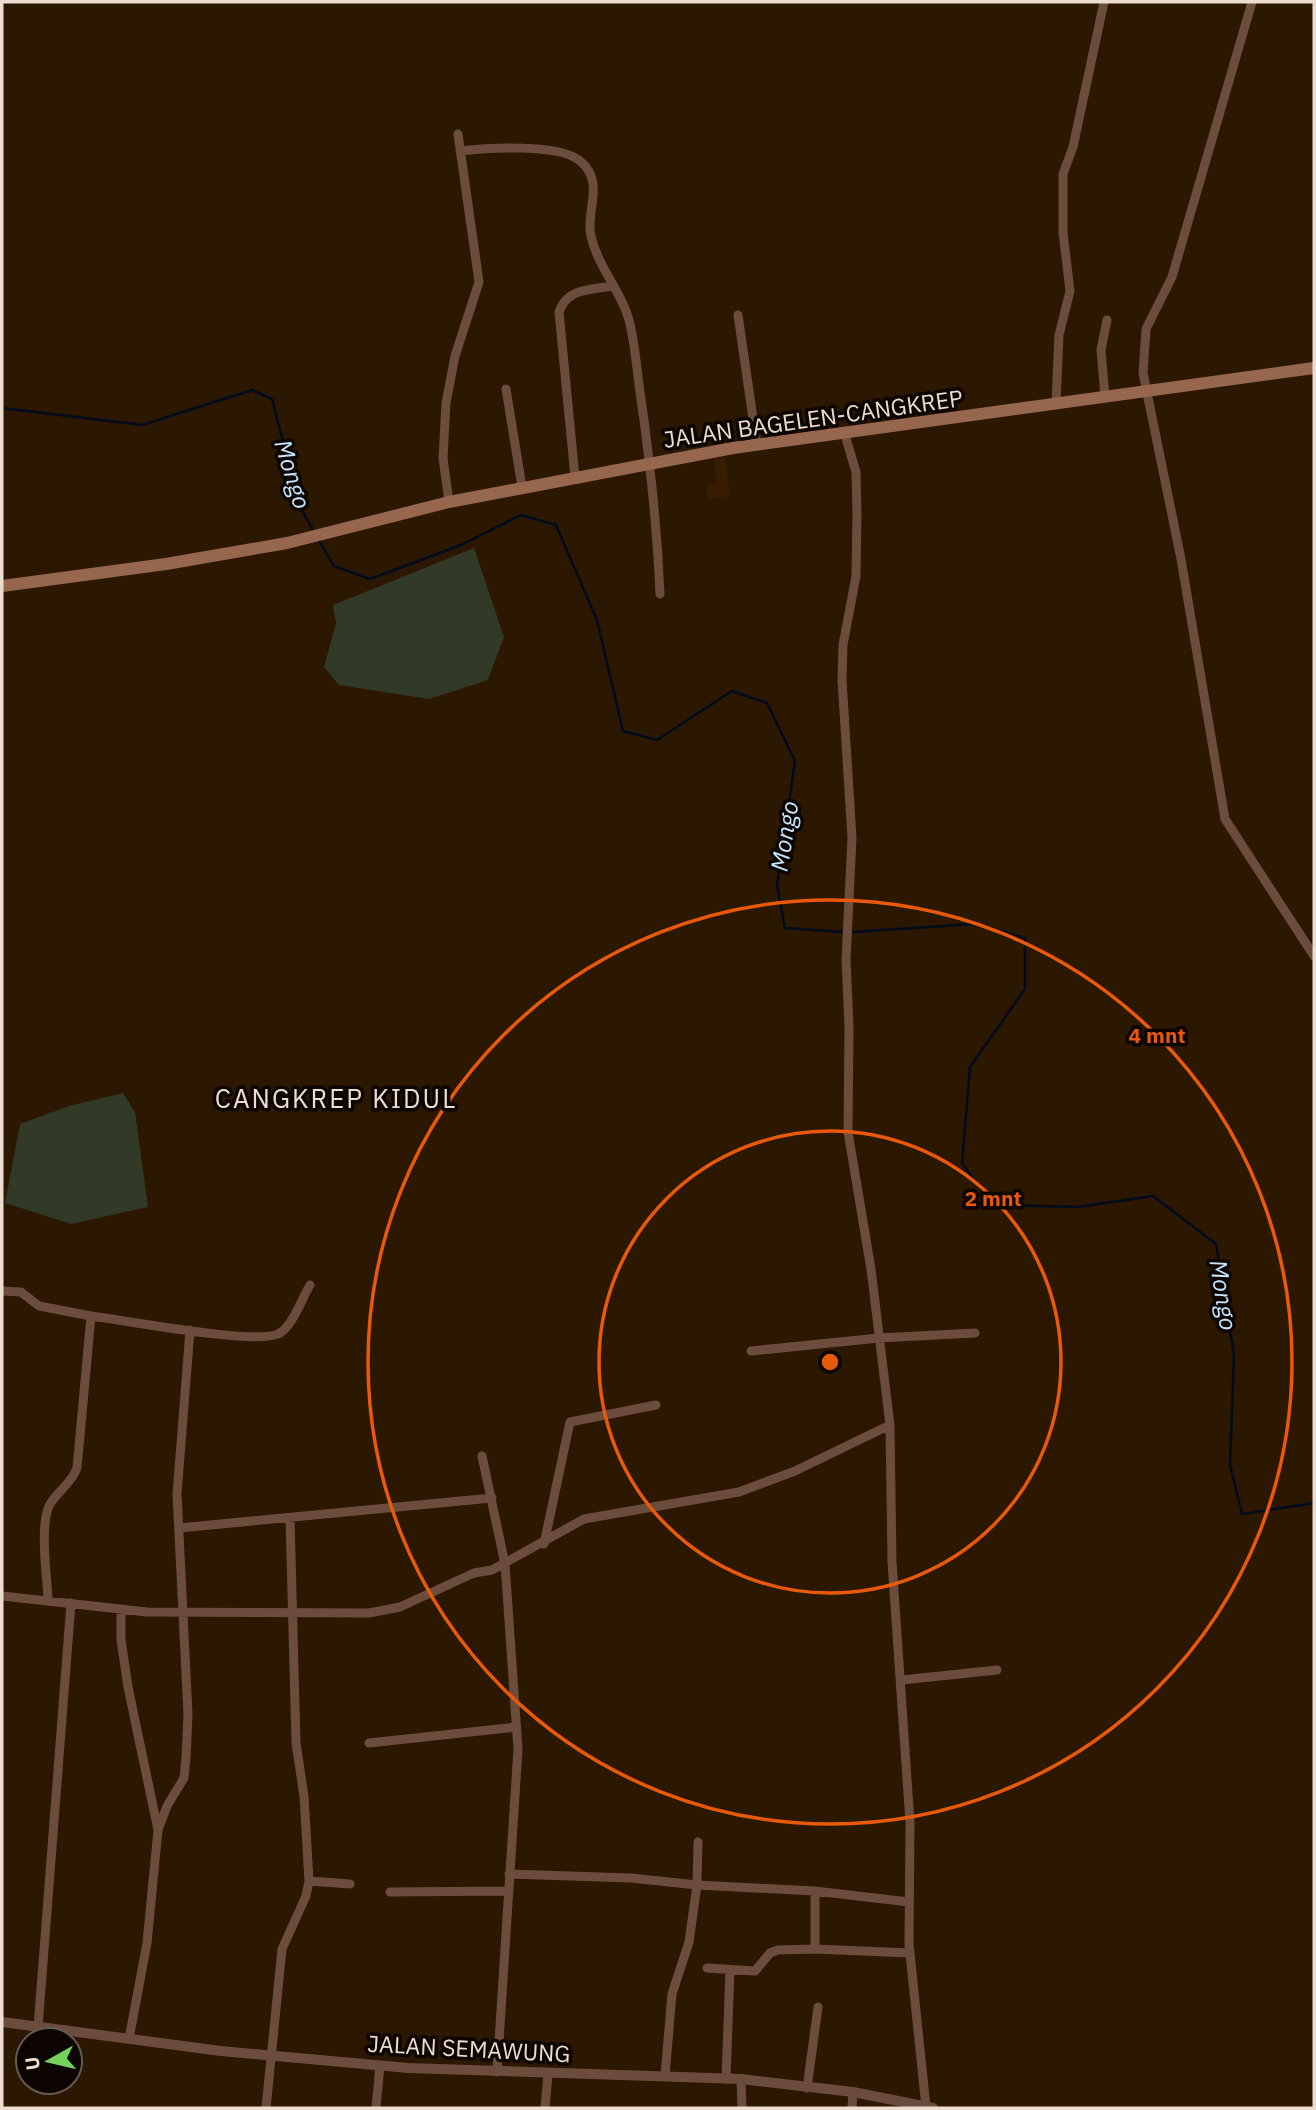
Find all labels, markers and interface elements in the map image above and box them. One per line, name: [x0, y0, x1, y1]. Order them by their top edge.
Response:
street label: JALAN BAGELEN-CANGKREP: [661, 382, 965, 454]
water label: Mongo: [267, 435, 319, 513]
water label: Mongo: [763, 798, 805, 874]
text: 4 mnt: [1129, 1021, 1185, 1049]
district label: CANGKREP KIDUL: [215, 1081, 457, 1115]
text: 2 mnt: [965, 1184, 1021, 1212]
water label: Mongo: [1203, 1257, 1245, 1333]
centre of rings: [818, 1350, 842, 1374]
north arrow: [14, 2026, 84, 2096]
street label: JALAN SEMAWUNG: [367, 2028, 571, 2068]
text: U: [19, 2055, 45, 2072]

